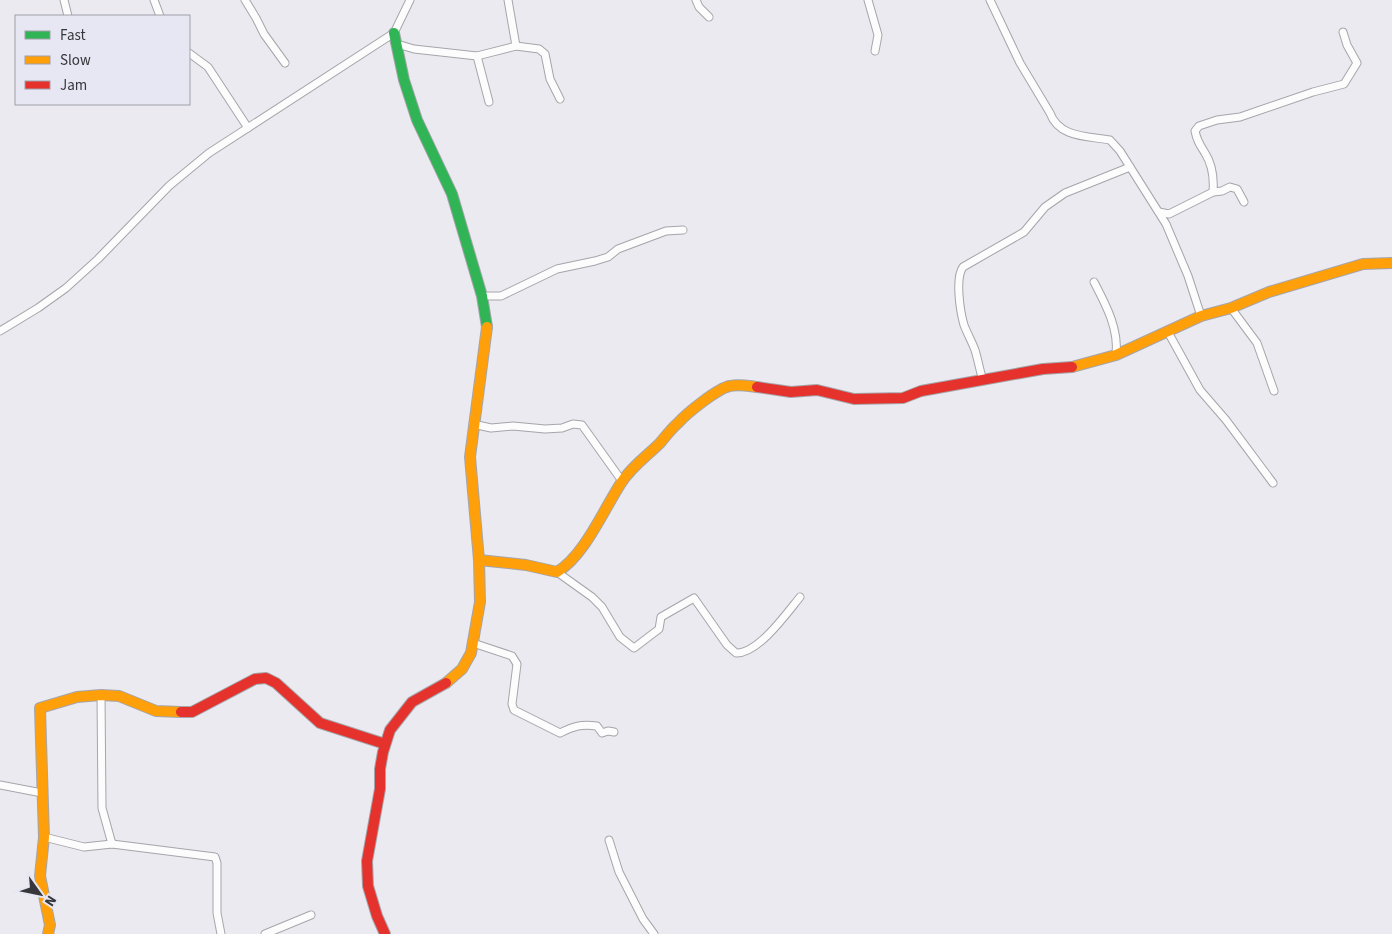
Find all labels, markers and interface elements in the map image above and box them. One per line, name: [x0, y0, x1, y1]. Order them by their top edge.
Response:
legend: [15, 15, 190, 105]
text: Fast: [60, 25, 86, 46]
text: Slow: [60, 50, 91, 71]
text: Jam: [60, 75, 87, 96]
north arrow: [15, 869, 65, 919]
text: N: [39, 891, 61, 910]

